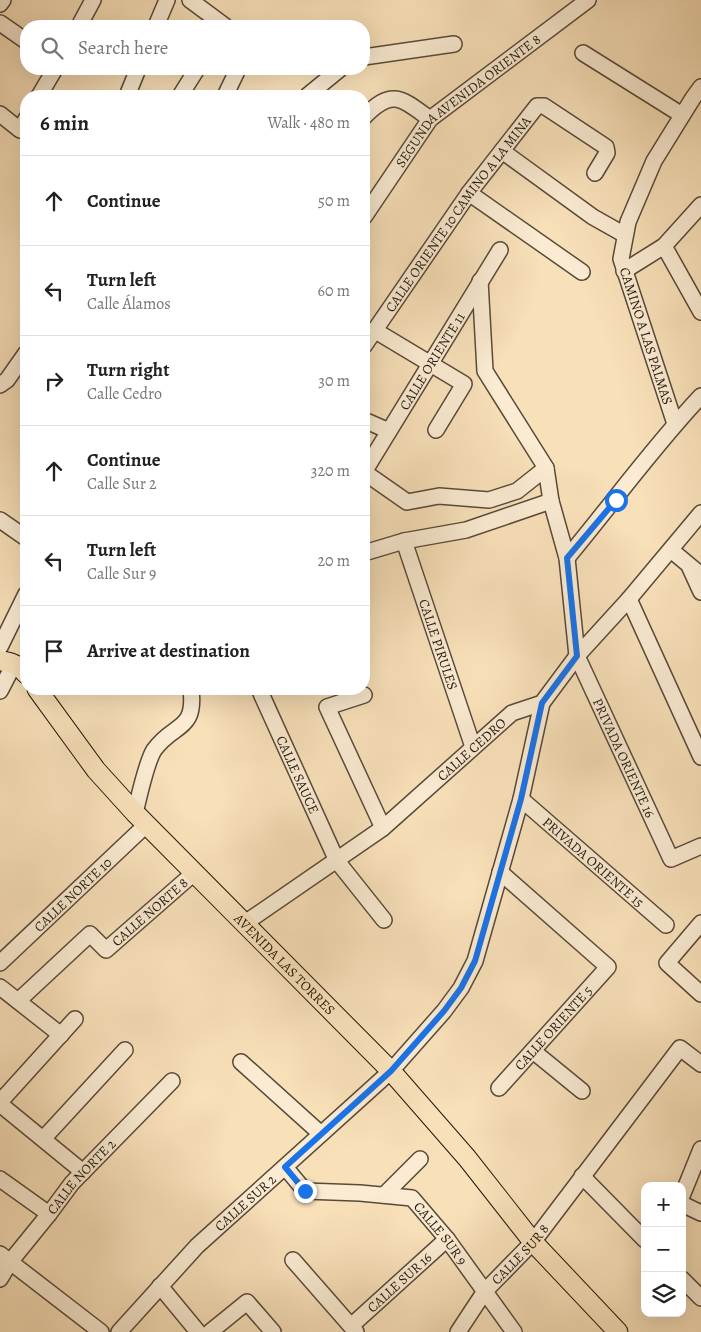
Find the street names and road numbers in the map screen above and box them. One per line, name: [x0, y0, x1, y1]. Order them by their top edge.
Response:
street label: SEGUNDA AVENIDA ORIENTE 8: [391, 29, 544, 171]
street label: CALLE ORIENTE 10 CAMINO A LA MINA: [381, 111, 536, 316]
street label: CAMINO A LAS PALMAS: [615, 265, 677, 407]
street label: CALLE ORIENTE 11: [395, 309, 469, 414]
street label: CALLE PIRULES: [415, 596, 463, 692]
street label: PRIVADA ORIENTE 16: [588, 695, 660, 821]
street label: CALLE CEDRO: [433, 713, 510, 785]
street label: CALLE SAUCE: [272, 733, 324, 817]
street label: PRIVADA ORIENTE 15: [539, 812, 648, 911]
street label: CALLE NORTE 10: [29, 853, 116, 936]
street label: CALLE NORTE 8: [107, 873, 192, 950]
street label: AVENIDA LAS TORRES: [229, 908, 340, 1019]
street label: CALLE ORIENTE 5: [510, 981, 596, 1074]
street label: CALLE NORTE 2: [42, 1134, 120, 1218]
street label: CALLE SUR 2: [210, 1170, 280, 1235]
street label: CALLE SUR 9: [410, 1197, 472, 1269]
street label: CALLE SUR 8: [487, 1220, 553, 1289]
street label: CALLE SUR 16: [363, 1248, 436, 1317]

